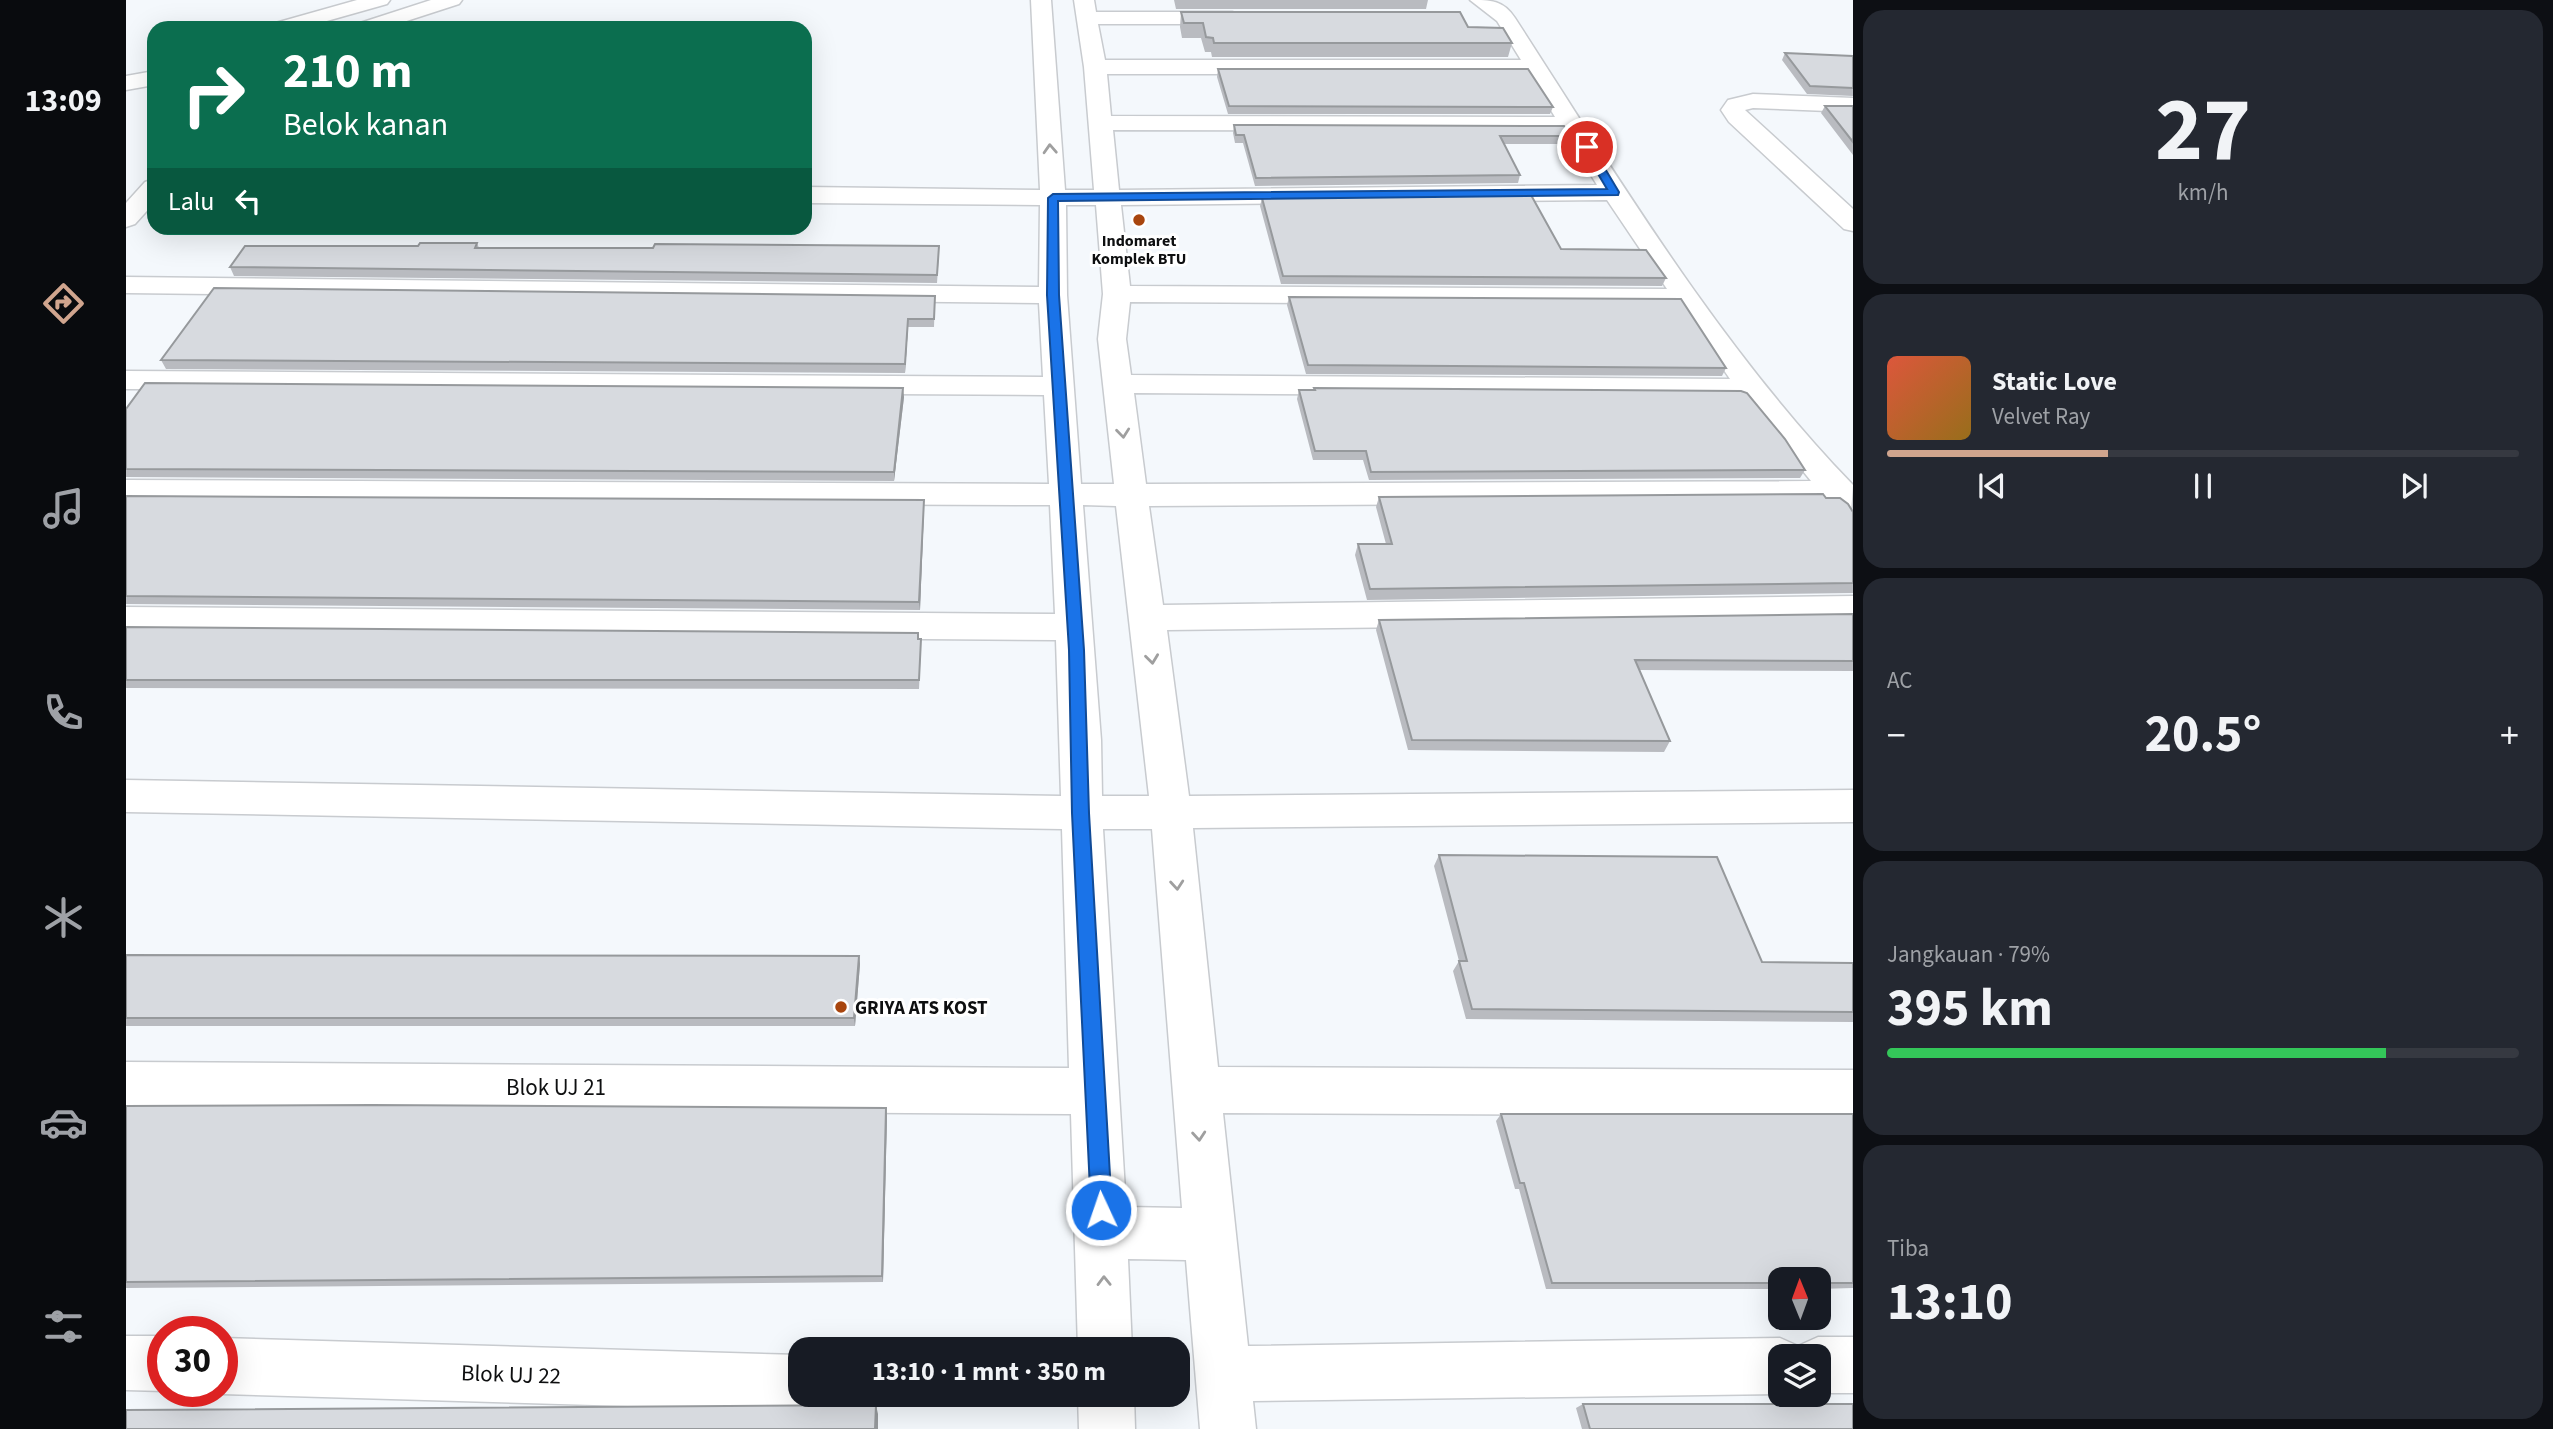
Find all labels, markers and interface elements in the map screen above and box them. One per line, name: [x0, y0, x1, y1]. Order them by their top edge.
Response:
text: 210 m: [283, 37, 412, 107]
icon: right: [168, 49, 259, 140]
text: 27: [2155, 66, 2251, 195]
text: 13:09: [24, 78, 102, 124]
text: Belok kanan: [283, 102, 448, 148]
pin: [1557, 117, 1617, 177]
icon: arrive: [1568, 128, 1606, 166]
one-way arrow: [1043, 143, 1058, 154]
text: km/h: [2177, 176, 2229, 209]
icon: left: [229, 182, 267, 220]
text: Lalu: [168, 183, 215, 220]
marker: Indomaret Komplek BTU: [1131, 212, 1147, 228]
place label: Indomaret Komplek BTU: [1092, 230, 1186, 270]
icon: directions: [39, 279, 88, 328]
text: Static Love: [1992, 363, 2117, 400]
text: Velvet Ray: [1992, 400, 2090, 433]
one-way arrow: [1116, 427, 1131, 439]
icon: previous: [1973, 467, 2011, 505]
icon: pause: [2184, 467, 2222, 505]
icon: next: [2395, 467, 2433, 505]
icon: music: [39, 484, 88, 533]
one-way arrow: [1144, 653, 1159, 664]
text: AC: [1887, 664, 1912, 697]
icon: phone: [39, 688, 88, 737]
text: 20.5°: [2145, 698, 2261, 772]
text: −: [1887, 709, 1906, 763]
text: +: [2500, 709, 2519, 763]
one-way arrow: [1169, 879, 1184, 890]
icon: climate: [39, 893, 88, 942]
text: Jangkauan · 79%: [1887, 938, 2050, 971]
text: 395 km: [1887, 972, 2053, 1046]
place label: GRIYA ATS KOST: [855, 995, 988, 1022]
marker: GRIYA ATS KOST: [833, 999, 849, 1015]
street label: Blok UJ 21: [506, 1071, 606, 1104]
icon: car: [39, 1098, 88, 1147]
one-way arrow: [1191, 1130, 1206, 1141]
position arrow: [1064, 1173, 1138, 1247]
text: Tiba: [1887, 1232, 1929, 1265]
text: 13:10: [1887, 1266, 2012, 1340]
north arrow: [1768, 1267, 1830, 1330]
map controls: [1768, 1267, 1831, 1407]
one-way arrow: [1096, 1275, 1112, 1286]
icon: filters: [39, 1302, 88, 1351]
speed limit sign: 30: [147, 1316, 238, 1407]
button: layers: [1768, 1344, 1831, 1407]
text: 13:10 · 1 mnt · 350 m: [872, 1353, 1106, 1390]
street label: Blok UJ 22: [460, 1356, 562, 1393]

